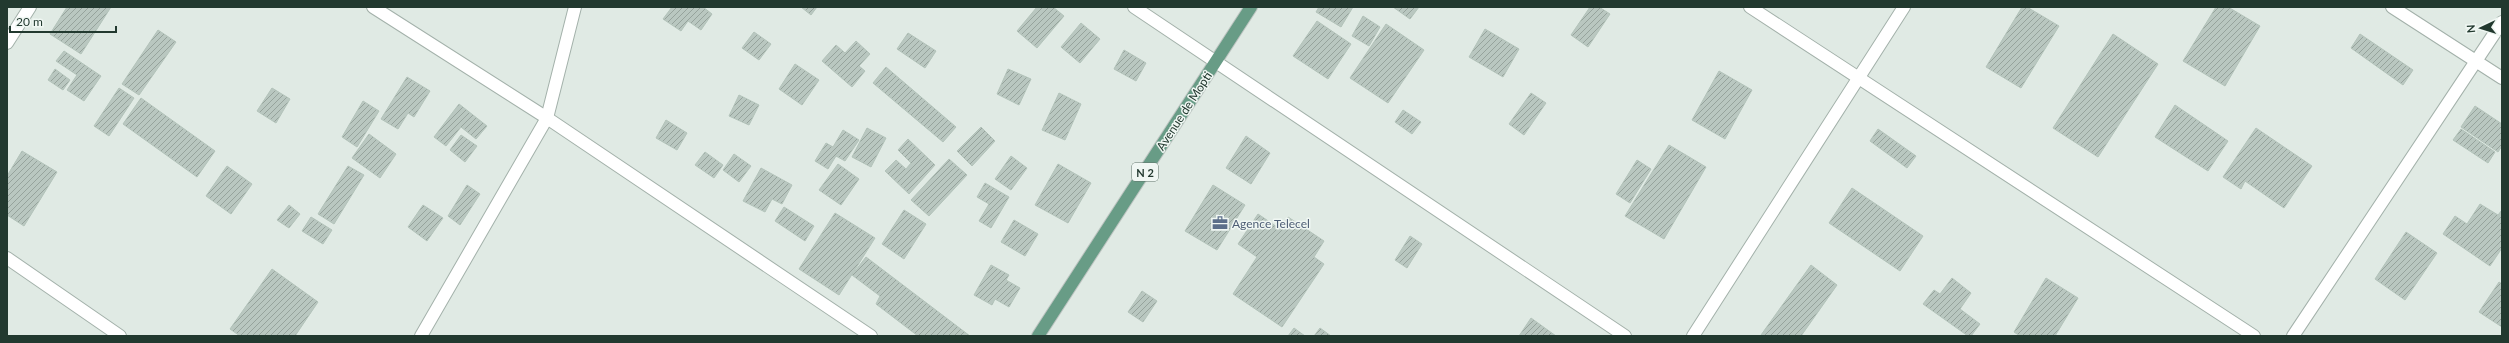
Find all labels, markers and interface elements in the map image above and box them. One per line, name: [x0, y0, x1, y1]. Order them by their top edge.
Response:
scale bar: [10, 8, 116, 34]
north arrow: [2461, 8, 2501, 48]
text: 20 m: [16, 14, 43, 29]
text: N: [2464, 24, 2477, 33]
street label: Avenue de Mopti: [1153, 69, 1215, 153]
road number: N 2: [1132, 163, 1158, 181]
office icon: Agence Telecel: [1211, 214, 1229, 232]
place label: Agence Telecel: [1232, 216, 1310, 231]

